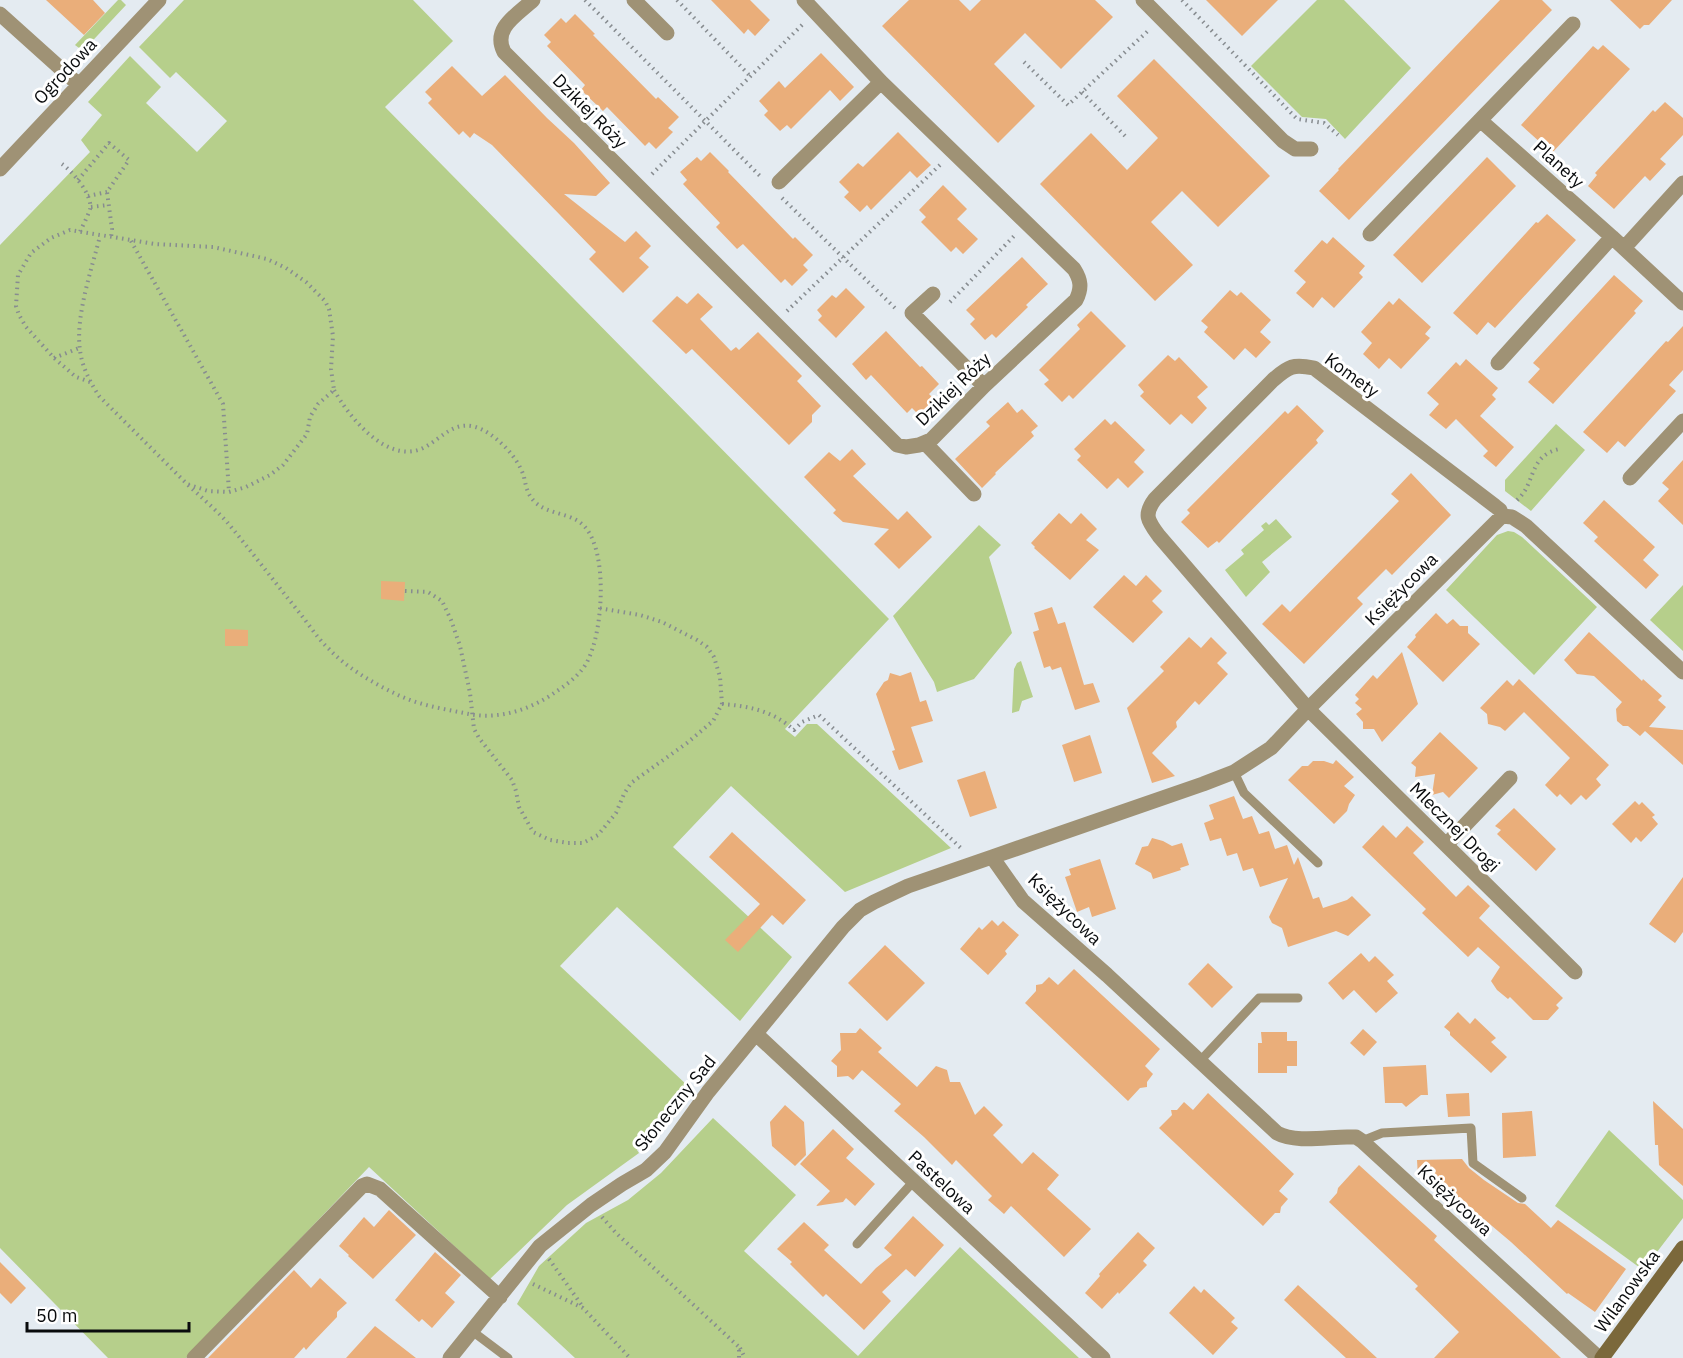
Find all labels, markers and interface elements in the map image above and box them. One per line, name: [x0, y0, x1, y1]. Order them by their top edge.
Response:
street label: Ogrodowa: [28, 33, 102, 109]
street label: Dzikiej Róży: [548, 69, 632, 153]
street label: Planety: [1529, 135, 1589, 193]
street label: Dzikiej Róży: [910, 347, 996, 431]
street label: Komety: [1320, 347, 1384, 403]
street label: Księżycowa: [1360, 547, 1443, 630]
street label: Mlecznej Drogi: [1405, 777, 1505, 877]
street label: Księżycowa: [1023, 868, 1107, 950]
street label: Słoneczny Sad: [629, 1050, 721, 1156]
street label: Pastelowa: [904, 1145, 981, 1219]
street label: Księżycowa: [1413, 1160, 1497, 1241]
street label: Wilanowska: [1589, 1245, 1665, 1337]
scale bar: [27, 1295, 189, 1333]
text: 50 m: [36, 1304, 78, 1327]

